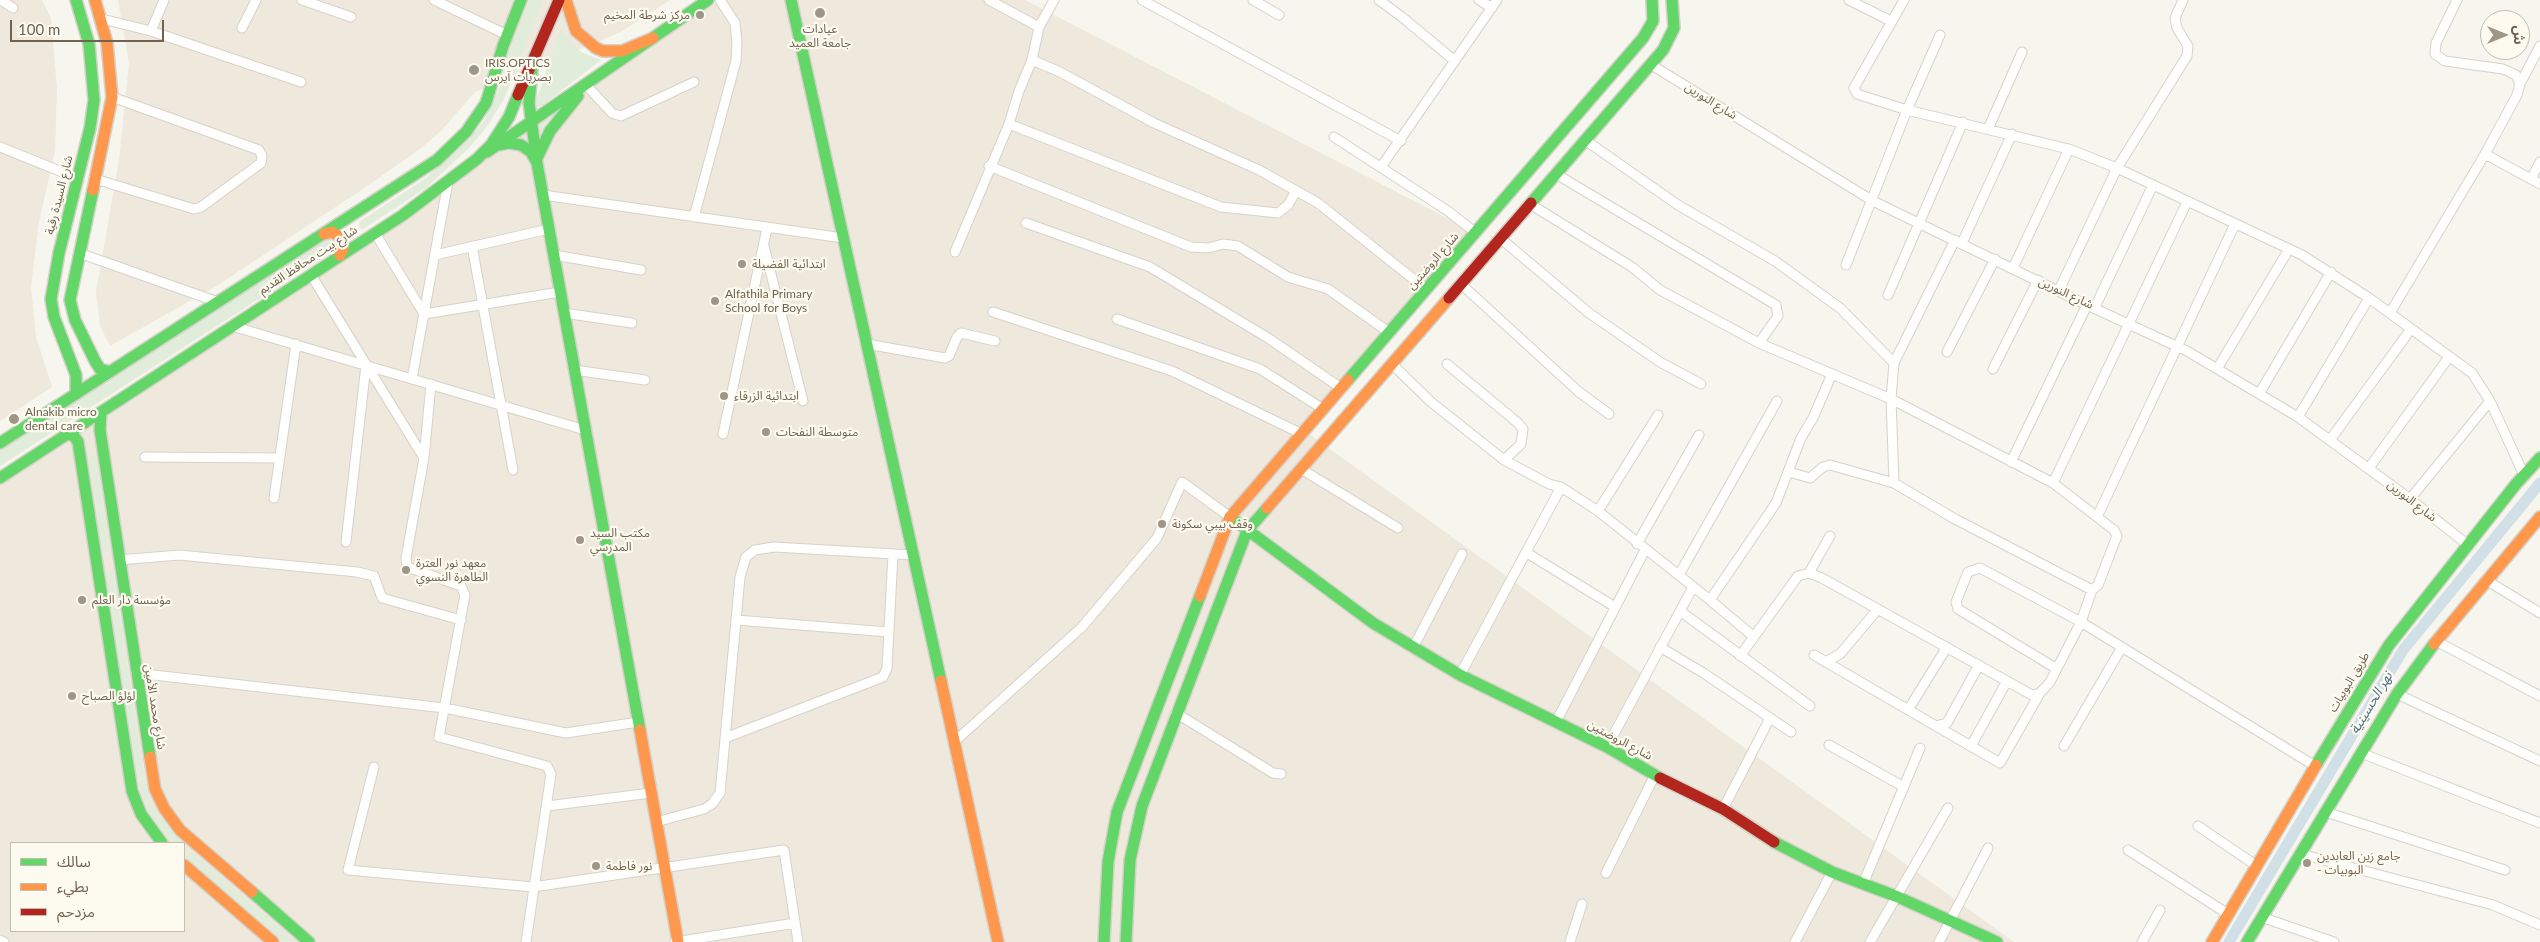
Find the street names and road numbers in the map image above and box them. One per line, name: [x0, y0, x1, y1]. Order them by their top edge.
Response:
street label: شارع النورين: [1682, 79, 1740, 123]
street label: شارع السيدة رقية: [42, 154, 76, 236]
street label: شارع بيت محافظ القديم: [256, 223, 360, 297]
street label: شارع الروضتين: [1404, 229, 1462, 293]
street label: شارع النورين: [2036, 274, 2096, 312]
street label: شارع النورين: [2384, 477, 2440, 525]
street label: طريق البوبيات: [2325, 649, 2373, 715]
street label: شارع محمد الأمين: [141, 663, 169, 751]
street label: شارع الروضتين: [1585, 717, 1655, 763]

